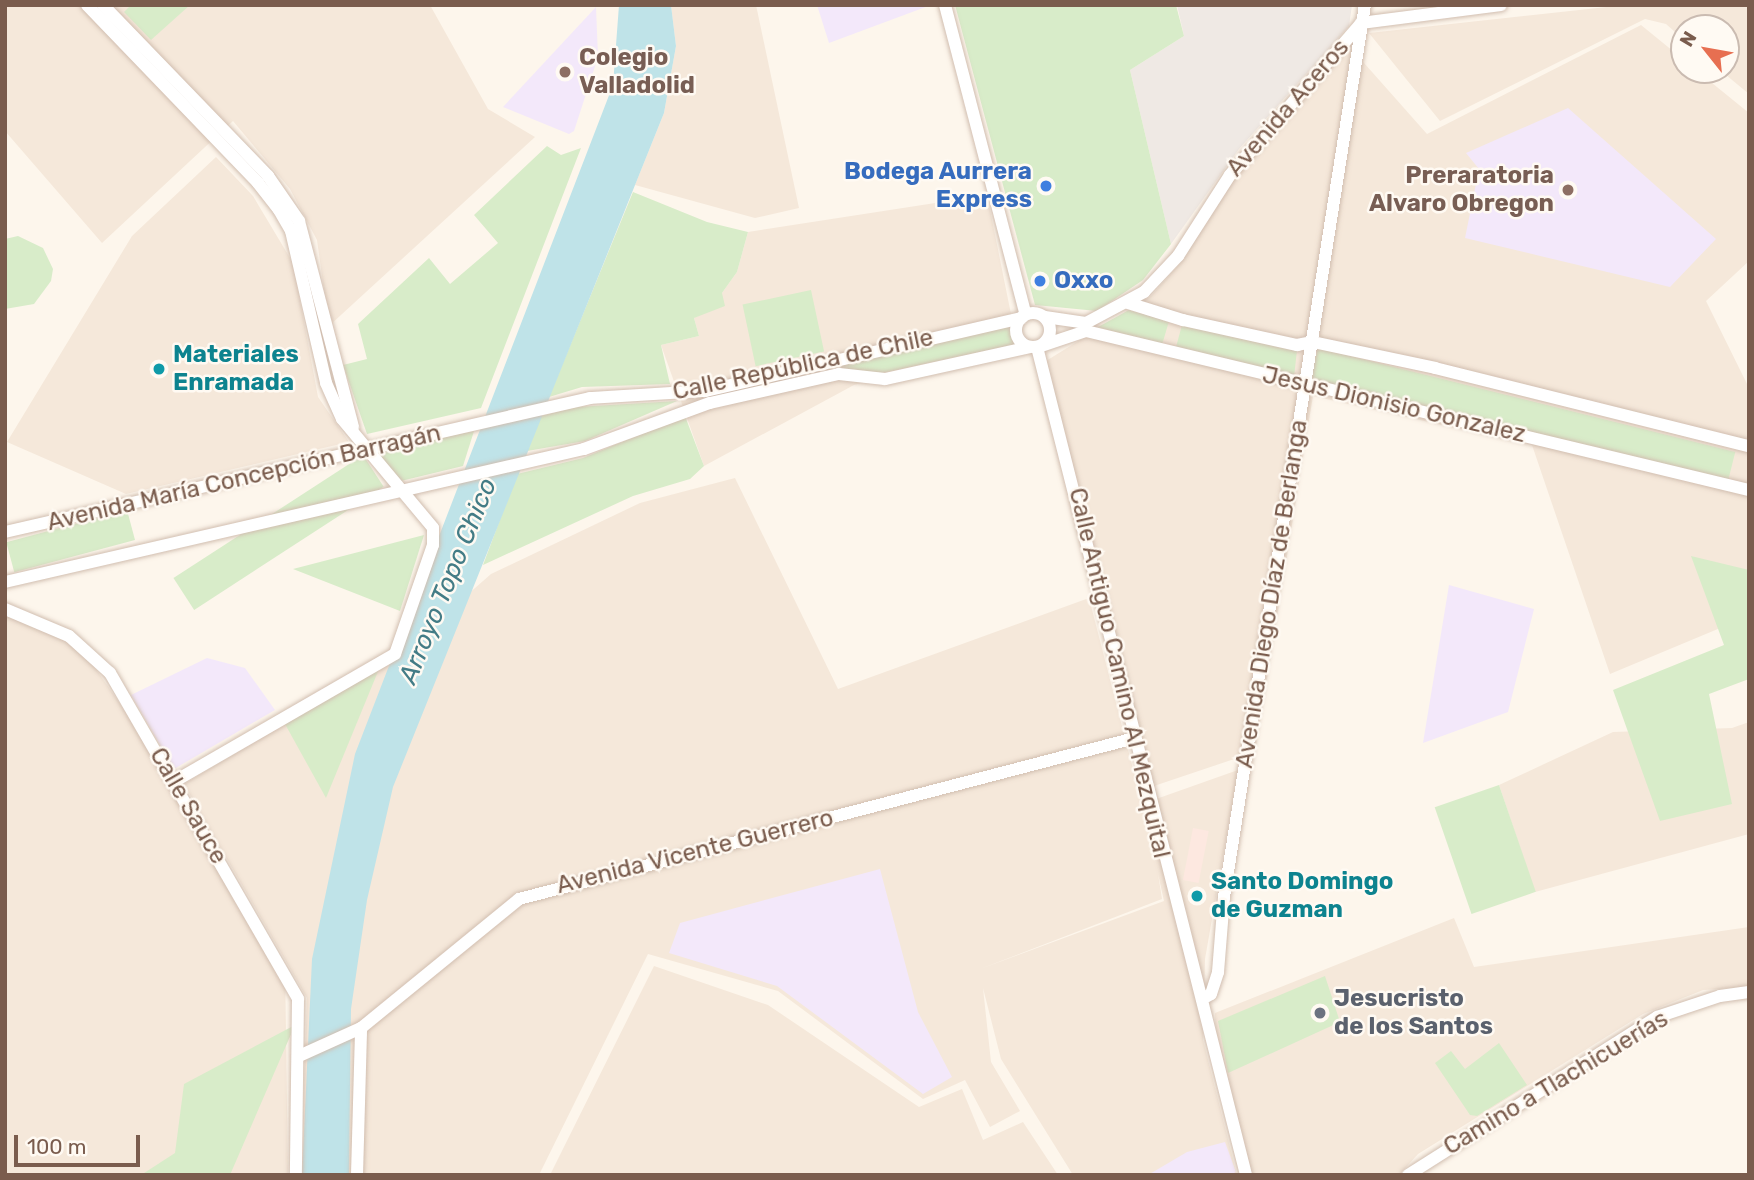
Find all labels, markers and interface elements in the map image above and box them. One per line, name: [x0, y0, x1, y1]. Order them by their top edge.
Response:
north arrow: [1670, 14, 1740, 84]
text: N: [1675, 27, 1702, 51]
street label: Avenida Aceros: [1220, 33, 1356, 183]
place label: Colegio Valladolid: [579, 44, 695, 100]
marker: Colegio Valladolid: [557, 64, 573, 80]
place label: Bodega Aurrera Express: [843, 158, 1032, 214]
place label: Preraratoria Alvaro Obregon: [1369, 162, 1554, 218]
marker: Bodega Aurrera Express: [1038, 178, 1054, 194]
marker: Preraratoria Alvaro Obregon: [1560, 182, 1576, 198]
place label: Oxxo: [1054, 267, 1113, 295]
marker: Oxxo: [1032, 273, 1048, 289]
street label: Calle República de Chile: [670, 323, 936, 407]
place label: Materiales Enramada: [173, 341, 299, 397]
marker: Materiales Enramada: [151, 361, 167, 377]
street label: Jesus Dionisio Gonzalez: [1260, 361, 1528, 449]
street label: Avenida Diego Díaz de Berlanga: [1230, 418, 1314, 770]
street label: Avenida María Concepción Barragán: [44, 419, 444, 537]
water label: Arroyo Topo Chico: [392, 473, 504, 689]
street label: Calle Antiguo Camino Al Mezquital: [1062, 485, 1176, 861]
street label: Calle Sauce: [143, 743, 233, 869]
street label: Avenida Vicente Guerrero: [553, 804, 837, 900]
place label: Santo Domingo de Guzman: [1211, 868, 1393, 924]
marker: Santo Domingo de Guzman: [1189, 888, 1205, 904]
place label: Jesucristo de los Santos: [1334, 985, 1493, 1041]
street label: Camino a Tlachicuerías: [1438, 1004, 1674, 1162]
marker: Jesucristo de los Santos: [1312, 1005, 1328, 1021]
scale bar: [18, 1120, 144, 1164]
text: 100 m: [27, 1134, 86, 1159]

